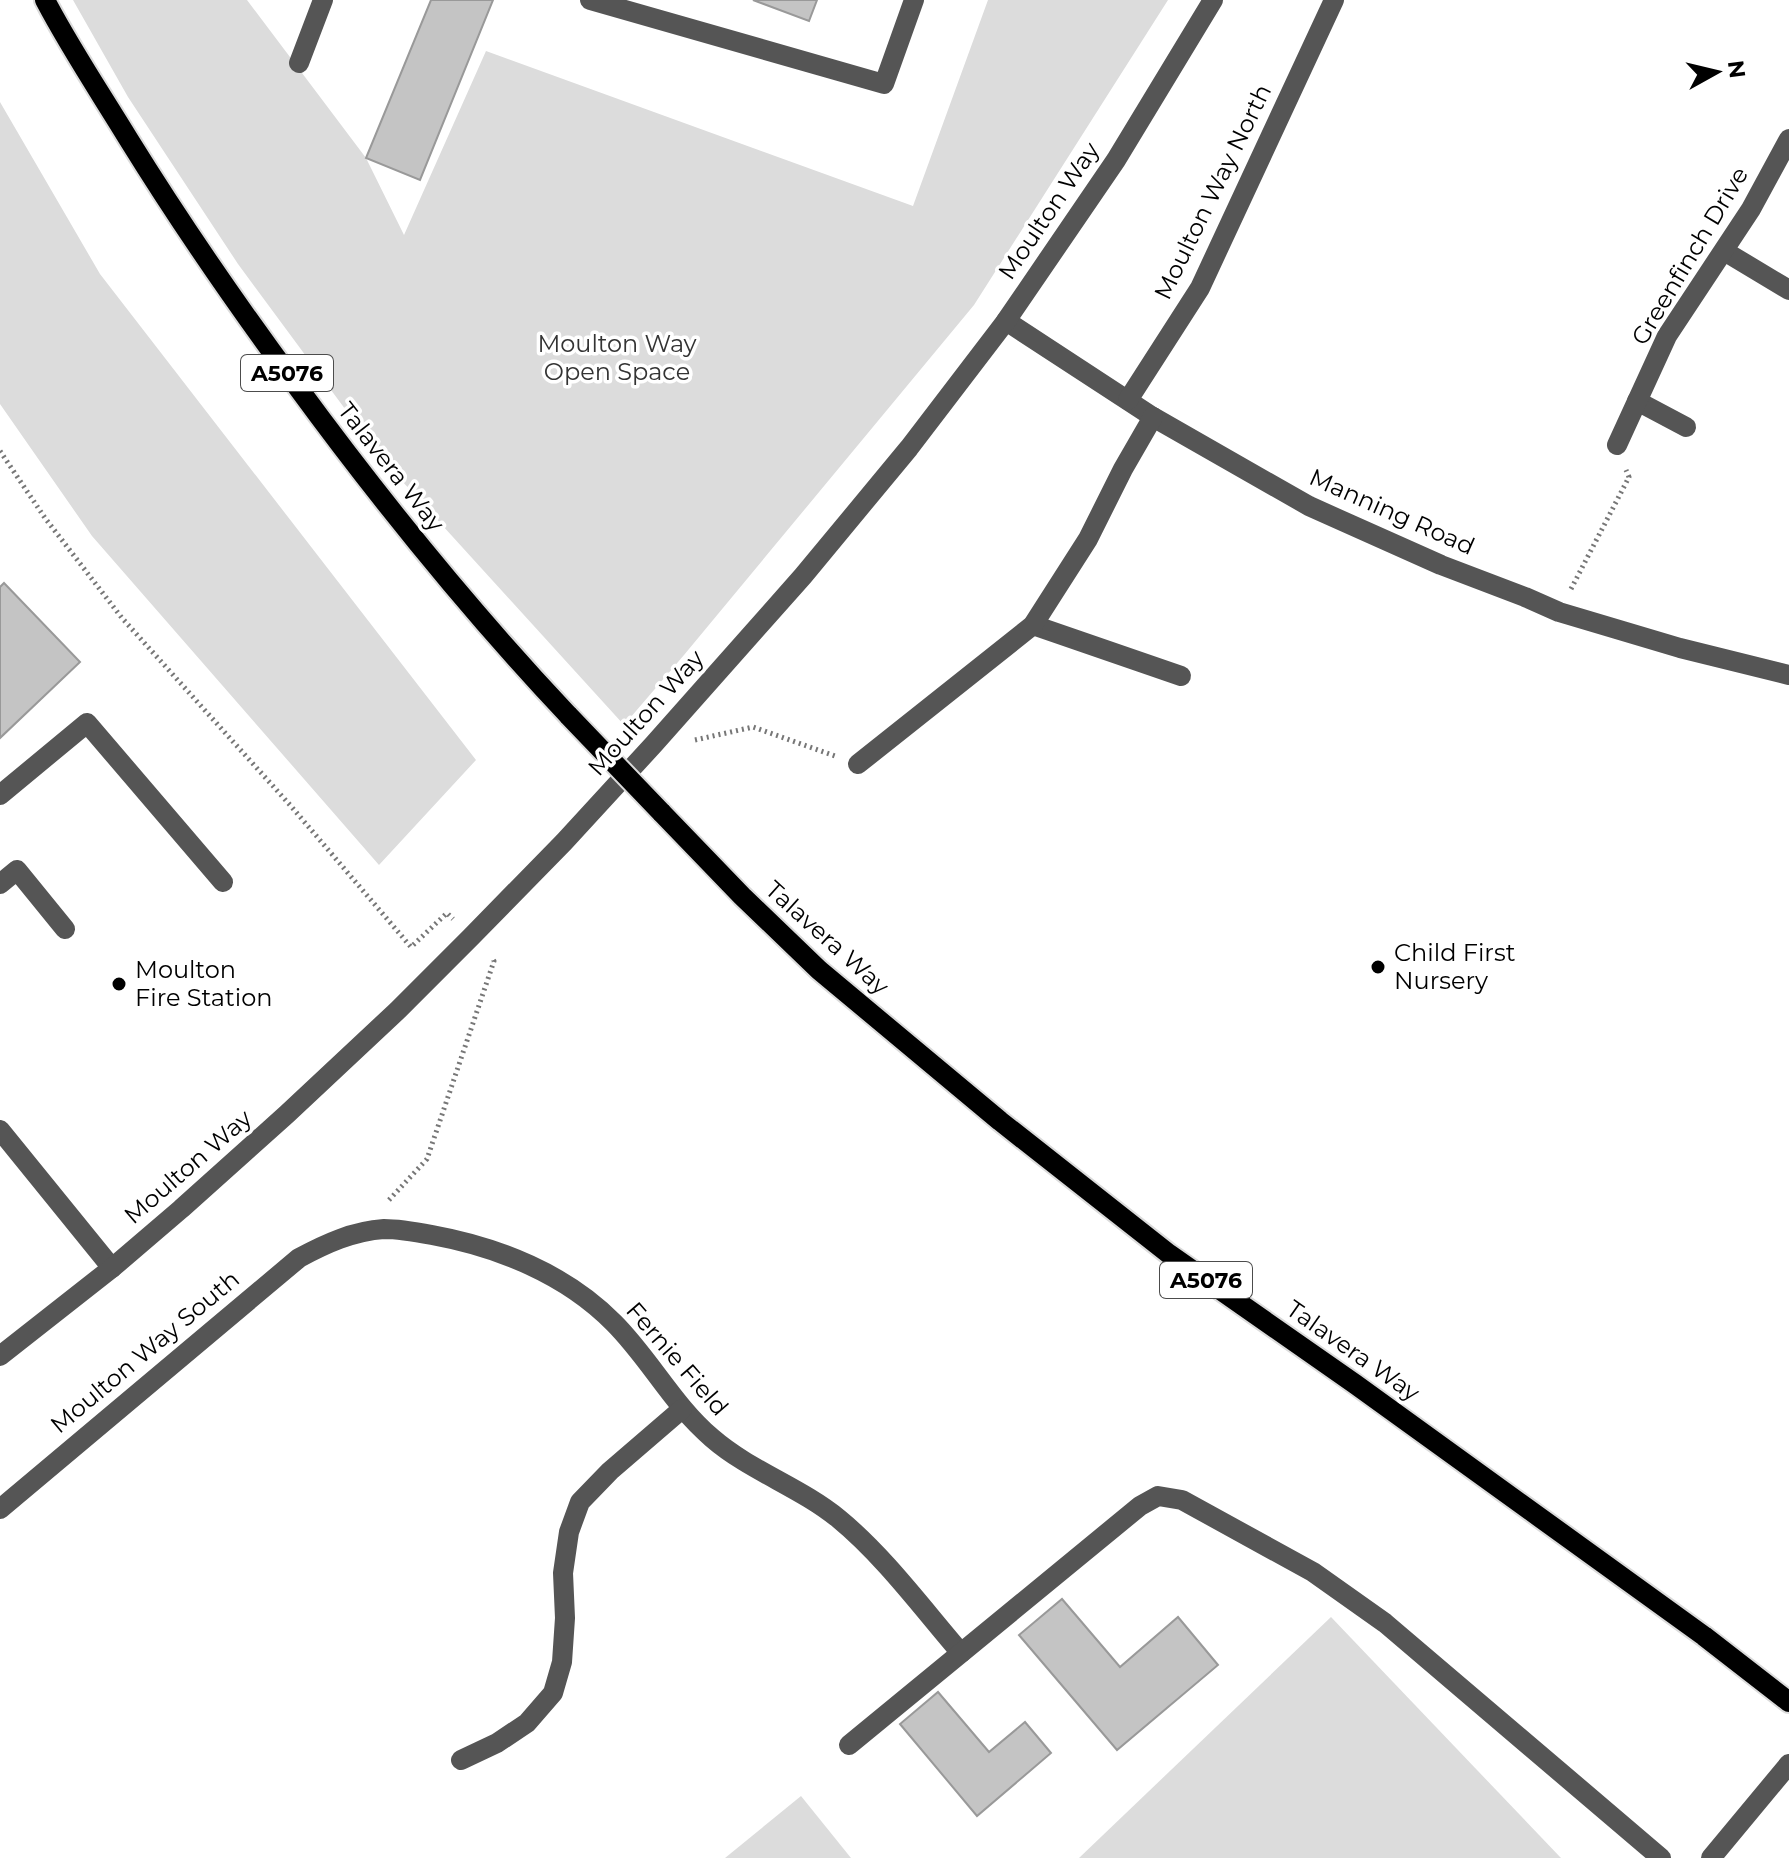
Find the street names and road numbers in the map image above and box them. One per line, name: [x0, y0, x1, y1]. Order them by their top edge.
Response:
street label: Moulton Way North: [1148, 79, 1277, 304]
street label: Moulton Way: [992, 137, 1105, 285]
street label: Greenfinch Drive: [1625, 161, 1754, 350]
road number: A5076: [241, 355, 333, 391]
street label: Talavera Way: [332, 396, 451, 537]
street label: Manning Road: [1305, 462, 1479, 561]
street label: Moulton Way: [582, 644, 710, 782]
street label: Talavera Way: [760, 875, 895, 1001]
street label: Moulton Way: [118, 1103, 257, 1230]
road number: A5076: [1160, 1262, 1252, 1298]
street label: Moulton Way South: [44, 1264, 245, 1439]
street label: Talavera Way: [1281, 1294, 1425, 1407]
street label: Fernie Field: [620, 1296, 735, 1421]

